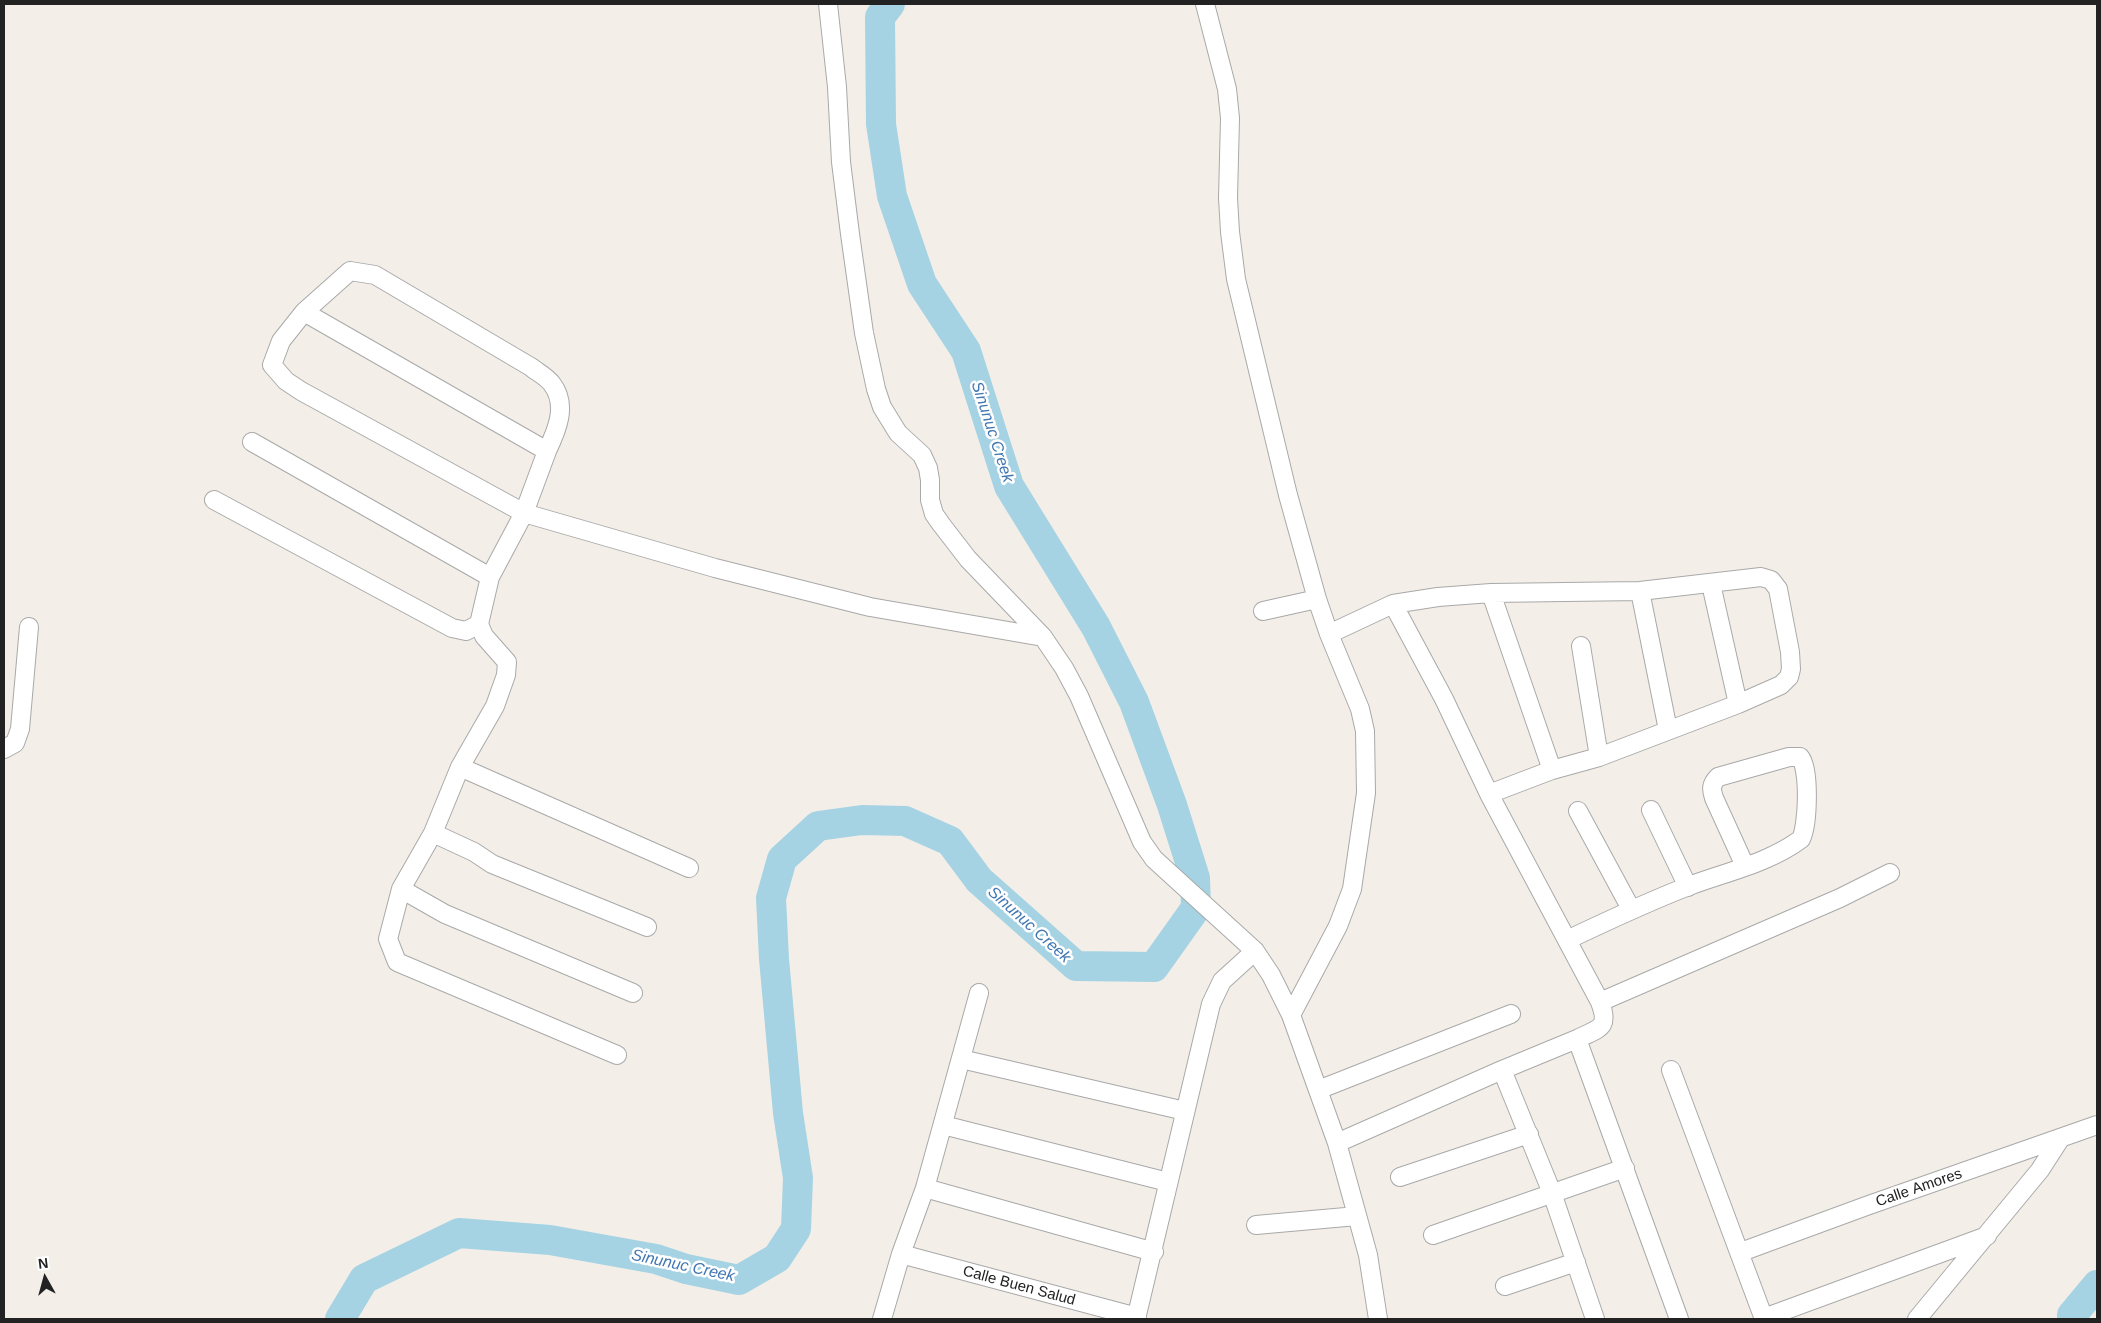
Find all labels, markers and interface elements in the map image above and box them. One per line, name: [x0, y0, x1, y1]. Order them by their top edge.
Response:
water label: Sinunuc Creek: [967, 379, 1017, 485]
water label: Sinunuc Creek: [984, 883, 1074, 967]
street label: Calle Amores: [1874, 1165, 1964, 1211]
water label: Sinunuc Creek: [630, 1246, 736, 1286]
north arrow: [20, 1253, 70, 1303]
text: N: [37, 1255, 49, 1272]
street label: Calle Buen Salud: [961, 1262, 1077, 1310]

